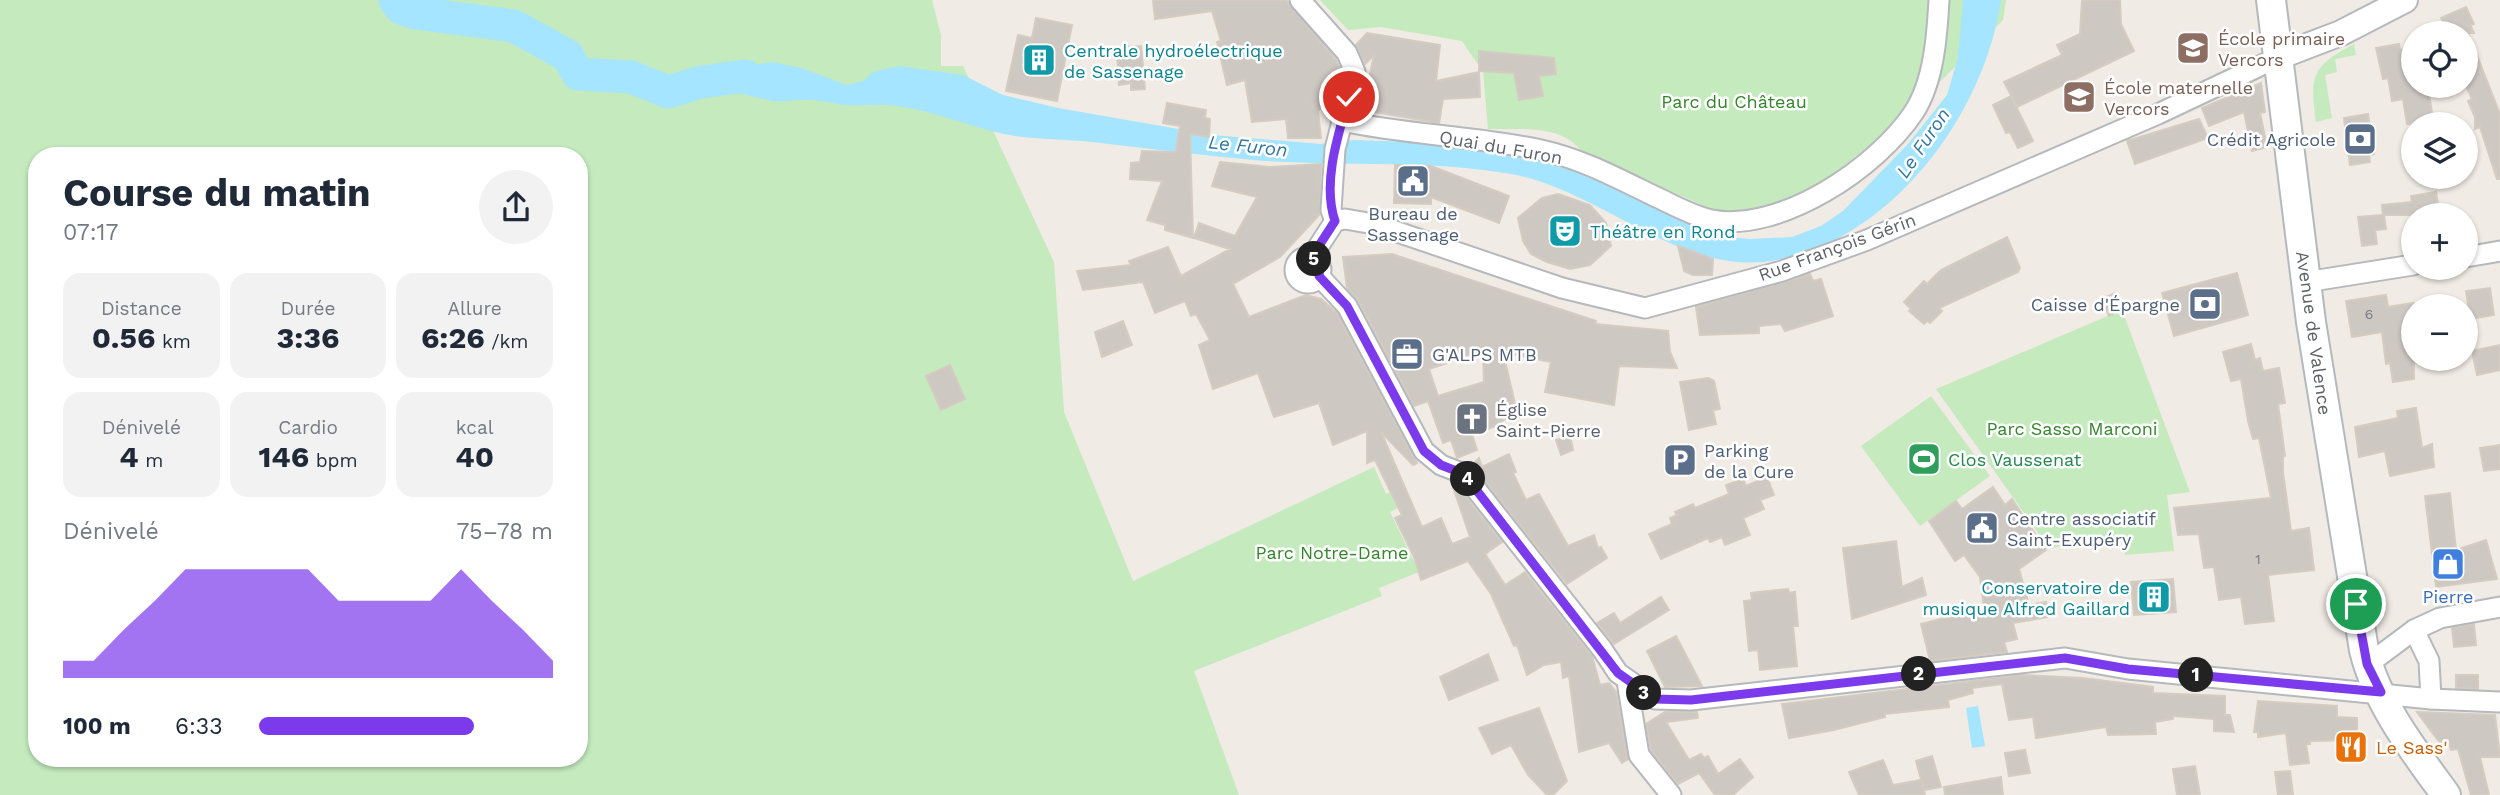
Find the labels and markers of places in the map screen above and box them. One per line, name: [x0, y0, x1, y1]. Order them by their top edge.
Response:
place label: École primaire Vercors: [2218, 28, 2345, 70]
school or university icon: École primaire Vercors: [2174, 29, 2212, 67]
place label: Centrale hydroélectrique de Sassenage: [1064, 40, 1283, 82]
building icon: Centrale hydroélectrique de Sassenage: [1020, 41, 1058, 79]
pin: [1319, 67, 1379, 127]
place label: École maternelle Vercors: [2104, 77, 2253, 119]
school or university icon: École maternelle Vercors: [2060, 78, 2098, 116]
bank icon: Crédit Agricole: [2341, 120, 2379, 158]
place label: Crédit Agricole: [2207, 129, 2336, 150]
public building icon: Bureau de Sassenage: [1394, 162, 1432, 200]
place label: Bureau de Sassenage: [1367, 203, 1459, 245]
theatre icon: Théâtre en Rond: [1546, 212, 1584, 250]
place label: Théâtre en Rond: [1590, 221, 1736, 242]
pin: 5: [1296, 242, 1332, 276]
bank icon: Caisse d'Épargne: [2186, 285, 2224, 323]
place label: Caisse d'Épargne: [2031, 294, 2180, 315]
office icon: G'ALPS MTB: [1388, 335, 1426, 373]
place label: G'ALPS MTB: [1432, 344, 1537, 365]
place label: Église Saint-Pierre: [1496, 399, 1601, 441]
church icon: Église Saint-Pierre: [1453, 400, 1491, 438]
place label: Parking de la Cure: [1704, 440, 1794, 482]
sports icon: Clos Vaussenat: [1905, 440, 1943, 478]
parking icon: Parking de la Cure: [1661, 441, 1699, 479]
place label: Clos Vaussenat: [1948, 449, 2082, 470]
pin: 4: [1450, 462, 1486, 496]
place label: Centre associatif Saint-Exupéry: [2007, 508, 2156, 550]
public building icon: Centre associatif Saint-Exupéry: [1963, 509, 2001, 547]
shop icon: Pierre: [2429, 545, 2467, 583]
pin: [2326, 574, 2386, 634]
place label: Conservatoire de musique Alfred Gaillard: [1922, 577, 2130, 619]
building icon: Conservatoire de musique Alfred Gaillard: [2135, 578, 2173, 616]
place label: Pierre: [2423, 586, 2473, 607]
pin: 2: [1902, 656, 1937, 692]
pin: 1: [2178, 658, 2214, 692]
pin: 3: [1626, 676, 1662, 710]
restaurant icon: Le Sass': [2332, 728, 2370, 766]
place label: Le Sass': [2376, 737, 2448, 758]

